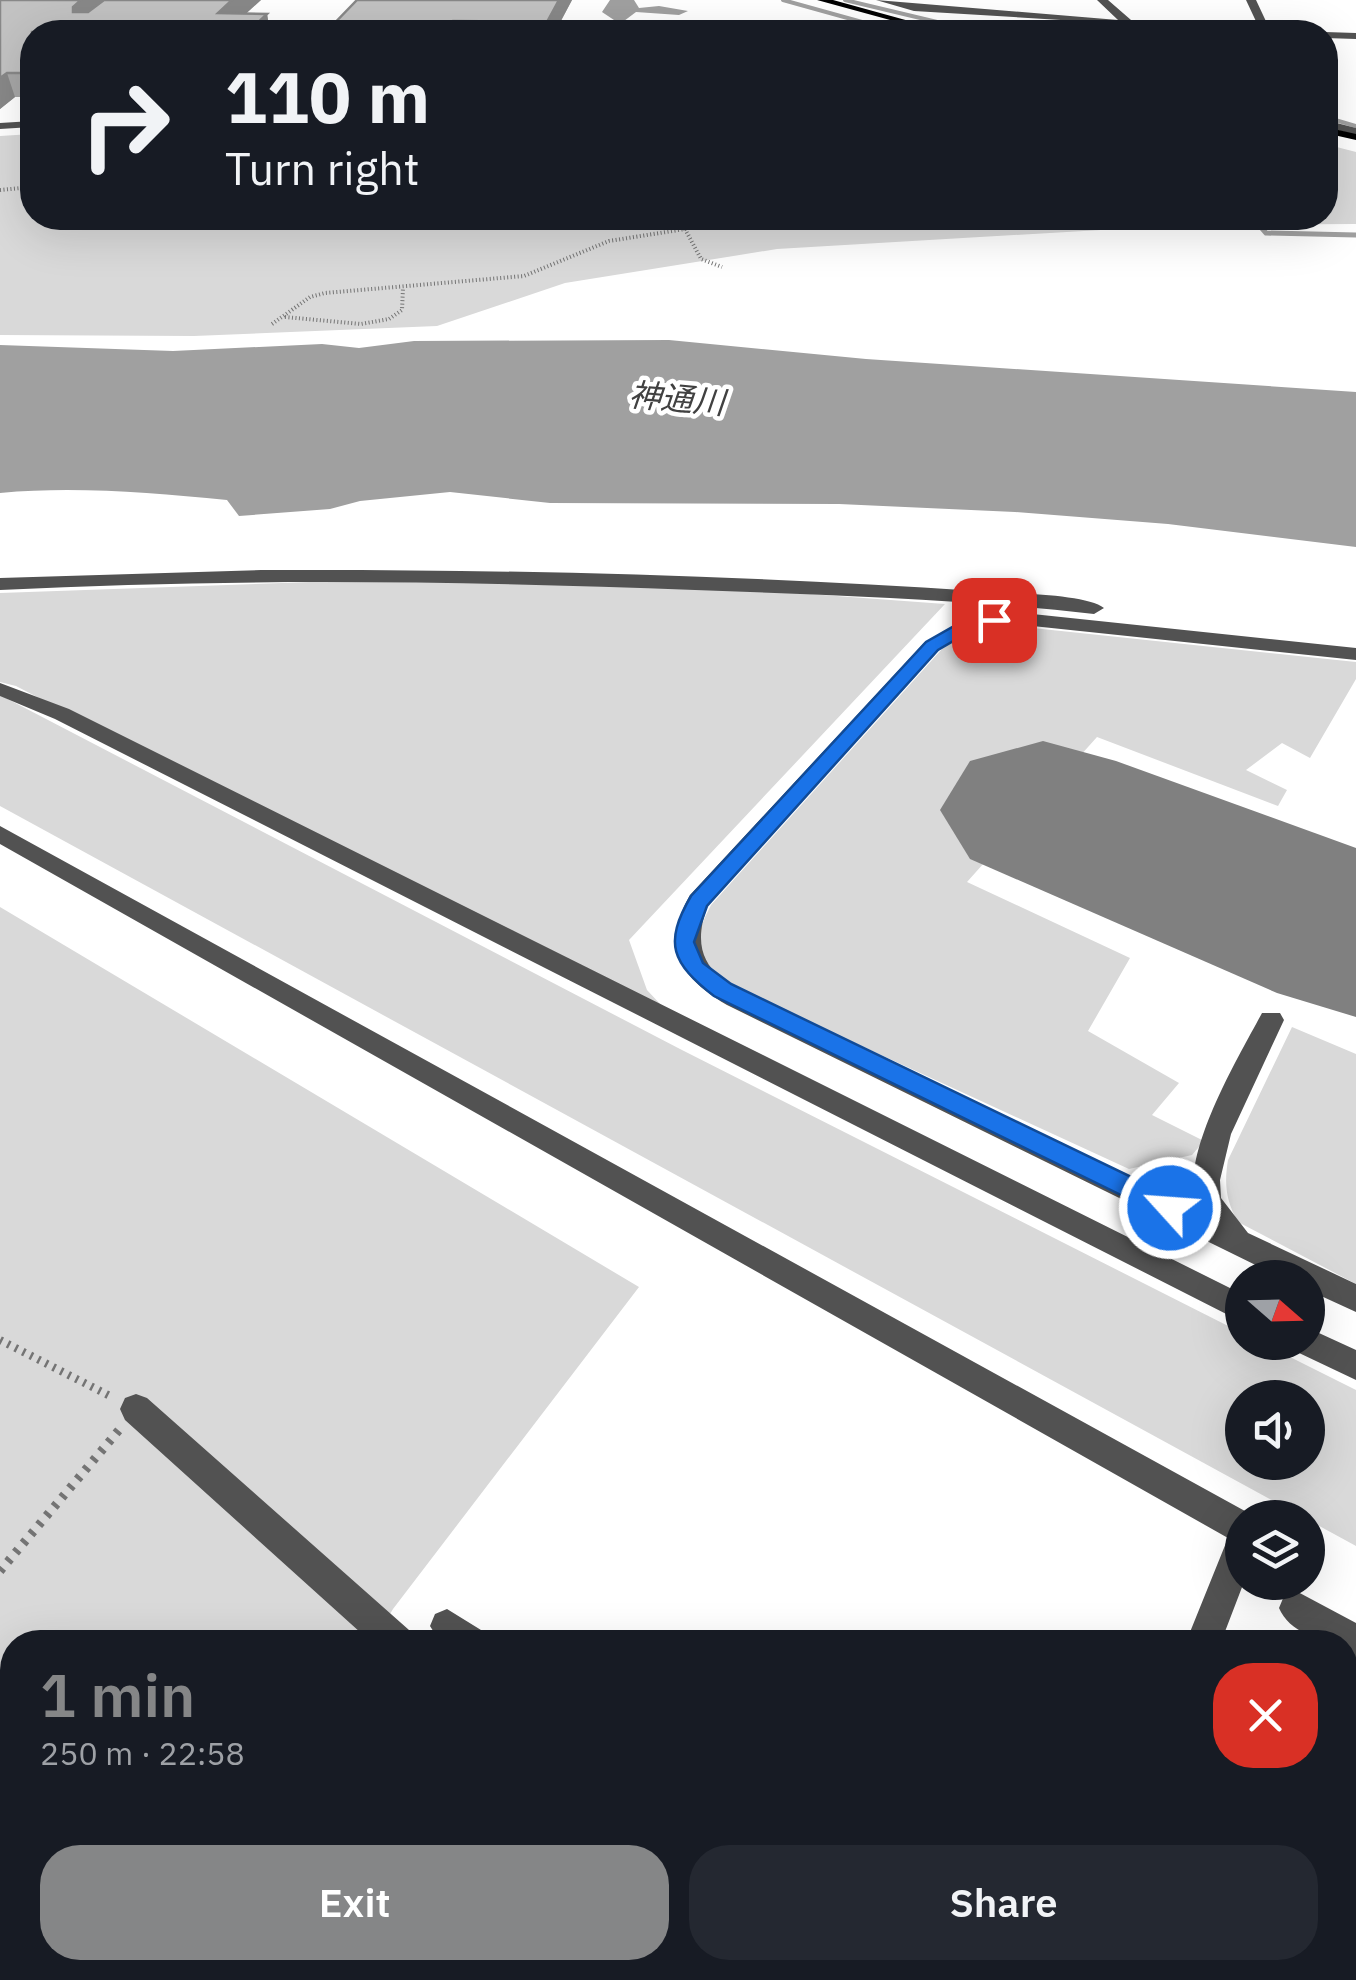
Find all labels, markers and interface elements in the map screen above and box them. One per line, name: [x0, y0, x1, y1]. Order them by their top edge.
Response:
text: 110 m: [225, 51, 430, 142]
icon: right: [60, 60, 190, 190]
text: Turn right: [225, 139, 420, 197]
water label: 神通川: [627, 373, 730, 423]
pin: [952, 578, 1037, 663]
icon: arrive: [967, 593, 1022, 648]
position arrow: [1118, 1156, 1222, 1260]
north arrow: [1225, 1260, 1325, 1360]
map controls: [1225, 1260, 1325, 1600]
button: sound: [1225, 1380, 1325, 1480]
button: layers: [1225, 1500, 1325, 1600]
text: 1 min: [40, 1655, 195, 1734]
button: close: [1213, 1663, 1318, 1768]
text: 250 m · 22:58: [40, 1732, 245, 1774]
button: Exit: [40, 1845, 669, 1960]
button: Share: [689, 1845, 1318, 1960]

